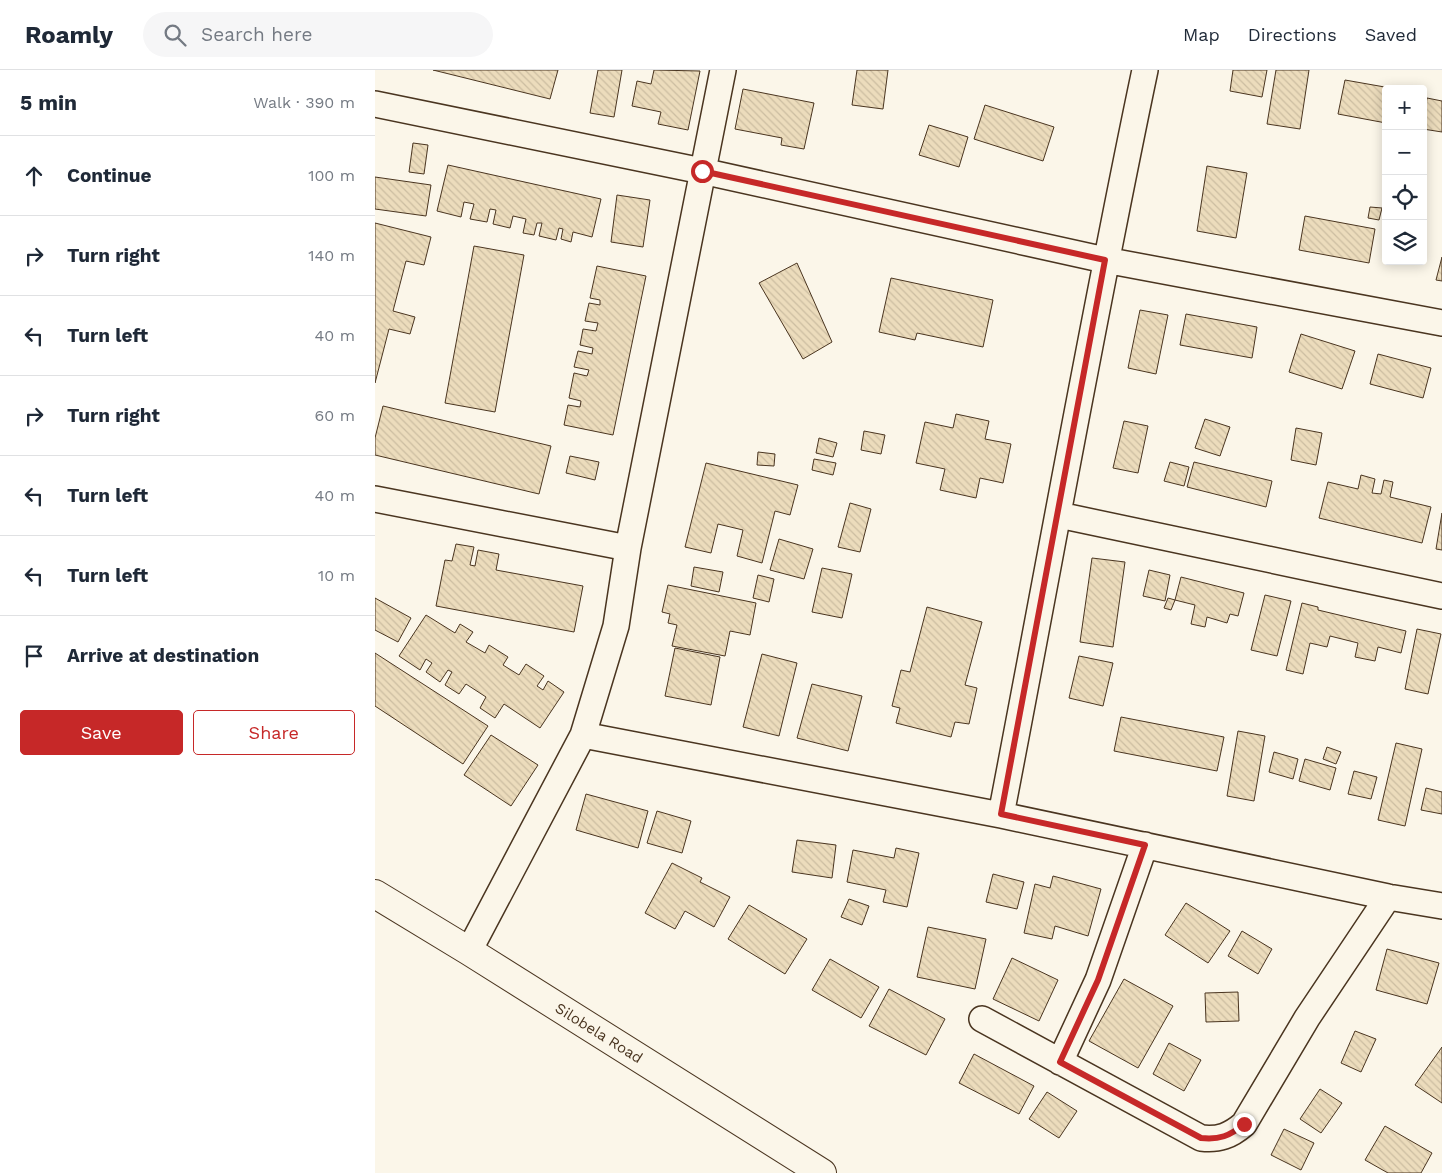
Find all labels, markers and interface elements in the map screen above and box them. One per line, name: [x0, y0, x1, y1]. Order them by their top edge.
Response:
search box: [143, 12, 493, 57]
text: Roamly: [25, 21, 113, 49]
icon: search: [161, 21, 189, 49]
text: Search here: [201, 23, 312, 46]
text: Map: [1183, 24, 1220, 45]
text: Directions: [1248, 24, 1337, 45]
text: Saved: [1365, 24, 1417, 45]
map controls: [1382, 85, 1427, 265]
button: +: [1382, 85, 1427, 130]
text: 5 min: [20, 90, 77, 115]
text: Walk · 390 m: [253, 93, 355, 112]
button: −: [1382, 130, 1427, 175]
route start: [691, 160, 714, 183]
icon: ahead: [20, 162, 48, 190]
text: Continue: [67, 164, 151, 187]
text: 100 m: [308, 166, 355, 185]
button: locate: [1382, 175, 1427, 220]
button: layers: [1382, 220, 1427, 265]
icon: right: [20, 242, 48, 270]
text: Turn right: [67, 244, 160, 267]
text: 140 m: [308, 246, 355, 265]
icon: left: [20, 322, 48, 350]
text: Turn left: [67, 324, 148, 347]
text: 40 m: [315, 326, 355, 345]
icon: right: [20, 402, 48, 430]
text: Turn right: [67, 404, 160, 427]
text: 60 m: [315, 406, 355, 425]
icon: left: [20, 482, 48, 510]
text: Turn left: [67, 484, 148, 507]
text: 40 m: [315, 486, 355, 505]
icon: left: [20, 562, 48, 590]
text: Turn left: [67, 564, 148, 587]
text: 10 m: [318, 566, 355, 585]
icon: arrive: [20, 642, 48, 670]
text: Arrive at destination: [67, 644, 259, 667]
button: Save: [20, 710, 183, 755]
button: Share: [193, 710, 355, 755]
street label: Silobela Road: [552, 999, 646, 1067]
route end: [1233, 1113, 1256, 1136]

